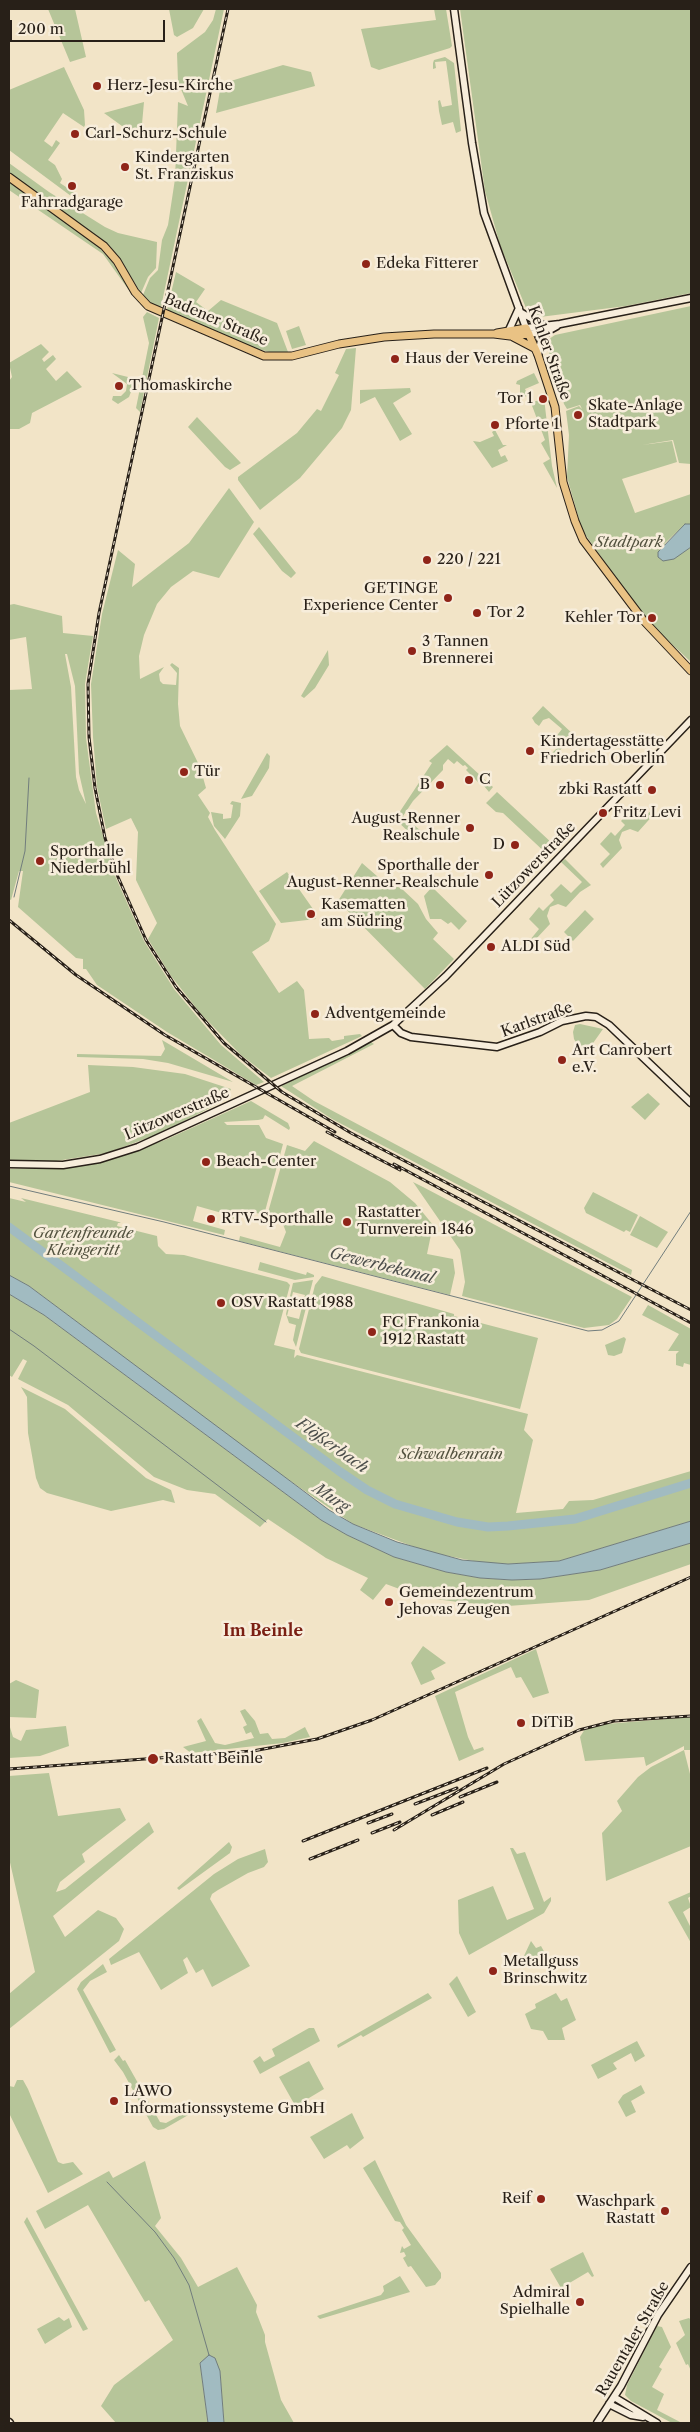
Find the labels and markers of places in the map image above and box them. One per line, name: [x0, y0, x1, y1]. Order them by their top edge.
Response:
place label: Herz-Jesu-Kirche: [107, 77, 233, 95]
marker: Herz-Jesu-Kirche: [91, 80, 103, 92]
place label: Carl-Schurz-Schule: [85, 125, 227, 143]
marker: Carl-Schurz-Schule: [69, 128, 81, 140]
place label: Kindergarten St. Franziskus: [135, 149, 234, 184]
marker: Kindergarten St. Franziskus: [119, 161, 131, 173]
marker: Fahrradgarage: [66, 180, 78, 192]
place label: Fahrradgarage: [21, 194, 123, 212]
place label: Edeka Fitterer: [376, 255, 478, 273]
marker: Edeka Fitterer: [360, 258, 372, 270]
place label: Haus der Vereine: [405, 350, 528, 368]
marker: Haus der Vereine: [389, 353, 401, 365]
place label: Thomaskirche: [129, 377, 232, 395]
marker: Thomaskirche: [113, 380, 125, 392]
place label: Tor 1: [497, 390, 533, 408]
marker: Tor 1: [537, 393, 549, 405]
place label: Skate-Anlage Stadtpark: [588, 397, 683, 432]
marker: Skate-Anlage Stadtpark: [572, 409, 584, 421]
place label: Pforte 1: [505, 416, 560, 434]
marker: Pforte 1: [489, 419, 501, 431]
place label: 220 / 221: [437, 551, 501, 569]
marker: 220 / 221: [421, 554, 433, 566]
place label: GETINGE Experience Center: [303, 580, 438, 615]
marker: GETINGE Experience Center: [442, 592, 454, 604]
place label: Tor 2: [487, 604, 525, 622]
marker: Tor 2: [471, 607, 483, 619]
place label: Kehler Tor: [564, 609, 642, 627]
marker: Kehler Tor: [646, 612, 658, 624]
place label: 3 Tannen Brennerei: [422, 633, 493, 668]
marker: 3 Tannen Brennerei: [406, 645, 418, 657]
place label: Kindertagesstätte Friedrich Oberlin: [540, 733, 665, 768]
marker: Kindertagesstätte Friedrich Oberlin: [524, 745, 536, 757]
place label: Tür: [194, 763, 220, 781]
marker: Tür: [178, 766, 190, 778]
place label: C: [479, 771, 491, 789]
marker: C: [463, 774, 475, 786]
place label: B: [420, 776, 430, 794]
marker: B: [434, 779, 446, 791]
place label: zbki Rastatt: [559, 781, 642, 799]
marker: zbki Rastatt: [646, 784, 658, 796]
place label: Fritz Levi: [613, 804, 681, 822]
marker: Fritz Levi: [597, 807, 609, 819]
place label: August-Renner Realschule: [351, 810, 460, 845]
marker: August-Renner Realschule: [464, 822, 476, 834]
place label: D: [493, 836, 505, 854]
marker: D: [509, 839, 521, 851]
place label: Sporthalle Niederbühl: [50, 843, 131, 878]
marker: Sporthalle Niederbühl: [34, 855, 46, 867]
place label: Sporthalle der August-Renner-Realschule: [287, 857, 479, 892]
marker: Sporthalle der August-Renner-Realschule: [483, 869, 495, 881]
place label: Kasematten am Südring: [321, 896, 406, 931]
marker: Kasematten am Südring: [305, 908, 317, 920]
place label: ALDI Süd: [501, 938, 571, 956]
marker: ALDI Süd: [485, 941, 497, 953]
place label: Adventgemeinde: [325, 1005, 446, 1023]
marker: Adventgemeinde: [309, 1008, 321, 1020]
place label: Art Canrobert e.V.: [572, 1042, 672, 1077]
marker: Art Canrobert e.V.: [556, 1054, 568, 1066]
place label: Beach-Center: [216, 1153, 316, 1171]
marker: Beach-Center: [200, 1156, 212, 1168]
place label: Rastatter Turnverein 1846: [357, 1204, 474, 1239]
place label: RTV-Sporthalle: [221, 1210, 333, 1228]
marker: RTV-Sporthalle: [205, 1213, 217, 1225]
marker: Rastatter Turnverein 1846: [341, 1216, 353, 1228]
place label: OSV Rastatt 1988: [231, 1294, 353, 1312]
marker: OSV Rastatt 1988: [215, 1297, 227, 1309]
place label: FC Frankonia 1912 Rastatt: [382, 1314, 480, 1349]
marker: FC Frankonia 1912 Rastatt: [366, 1326, 378, 1338]
place label: Gemeindezentrum Jehovas Zeugen: [399, 1584, 534, 1619]
marker: Gemeindezentrum Jehovas Zeugen: [383, 1596, 395, 1608]
place label: DiTiB: [531, 1714, 574, 1732]
marker: DiTiB: [515, 1717, 527, 1729]
place label: Rastatt Beinle: [164, 1750, 263, 1768]
marker: Rastatt Beinle: [146, 1752, 160, 1766]
place label: Metallguss Brinschwitz: [503, 1953, 587, 1988]
marker: Metallguss Brinschwitz: [487, 1965, 499, 1977]
place label: LAWO Informationssysteme GmbH: [124, 2083, 325, 2118]
marker: LAWO Informationssysteme GmbH: [108, 2095, 120, 2107]
place label: Reif: [502, 2190, 531, 2208]
marker: Reif: [535, 2193, 547, 2205]
place label: Waschpark Rastatt: [576, 2193, 655, 2228]
marker: Waschpark Rastatt: [659, 2205, 671, 2217]
place label: Admiral Spielhalle: [500, 2284, 570, 2319]
marker: Admiral Spielhalle: [574, 2296, 586, 2308]

